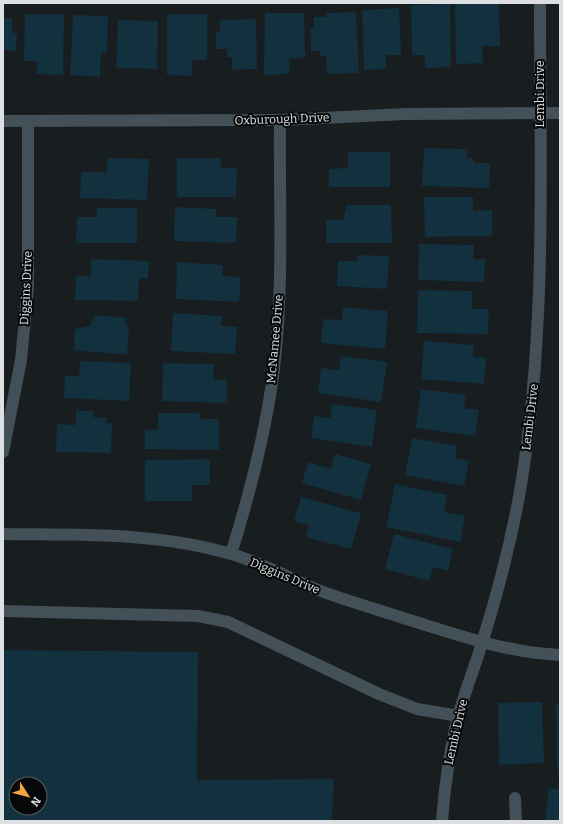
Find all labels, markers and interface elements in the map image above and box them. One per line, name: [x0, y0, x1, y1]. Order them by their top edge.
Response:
street label: Lembi Drive: [533, 61, 547, 128]
street label: Oxburough Drive: [234, 110, 330, 128]
street label: Diggins Drive: [17, 251, 35, 325]
street label: McNamee Drive: [264, 294, 286, 384]
street label: Lembi Drive: [519, 383, 541, 451]
street label: Diggins Drive: [248, 555, 322, 597]
street label: Lembi Drive: [442, 698, 470, 766]
north arrow: [8, 776, 48, 816]
text: N: [28, 794, 43, 809]

